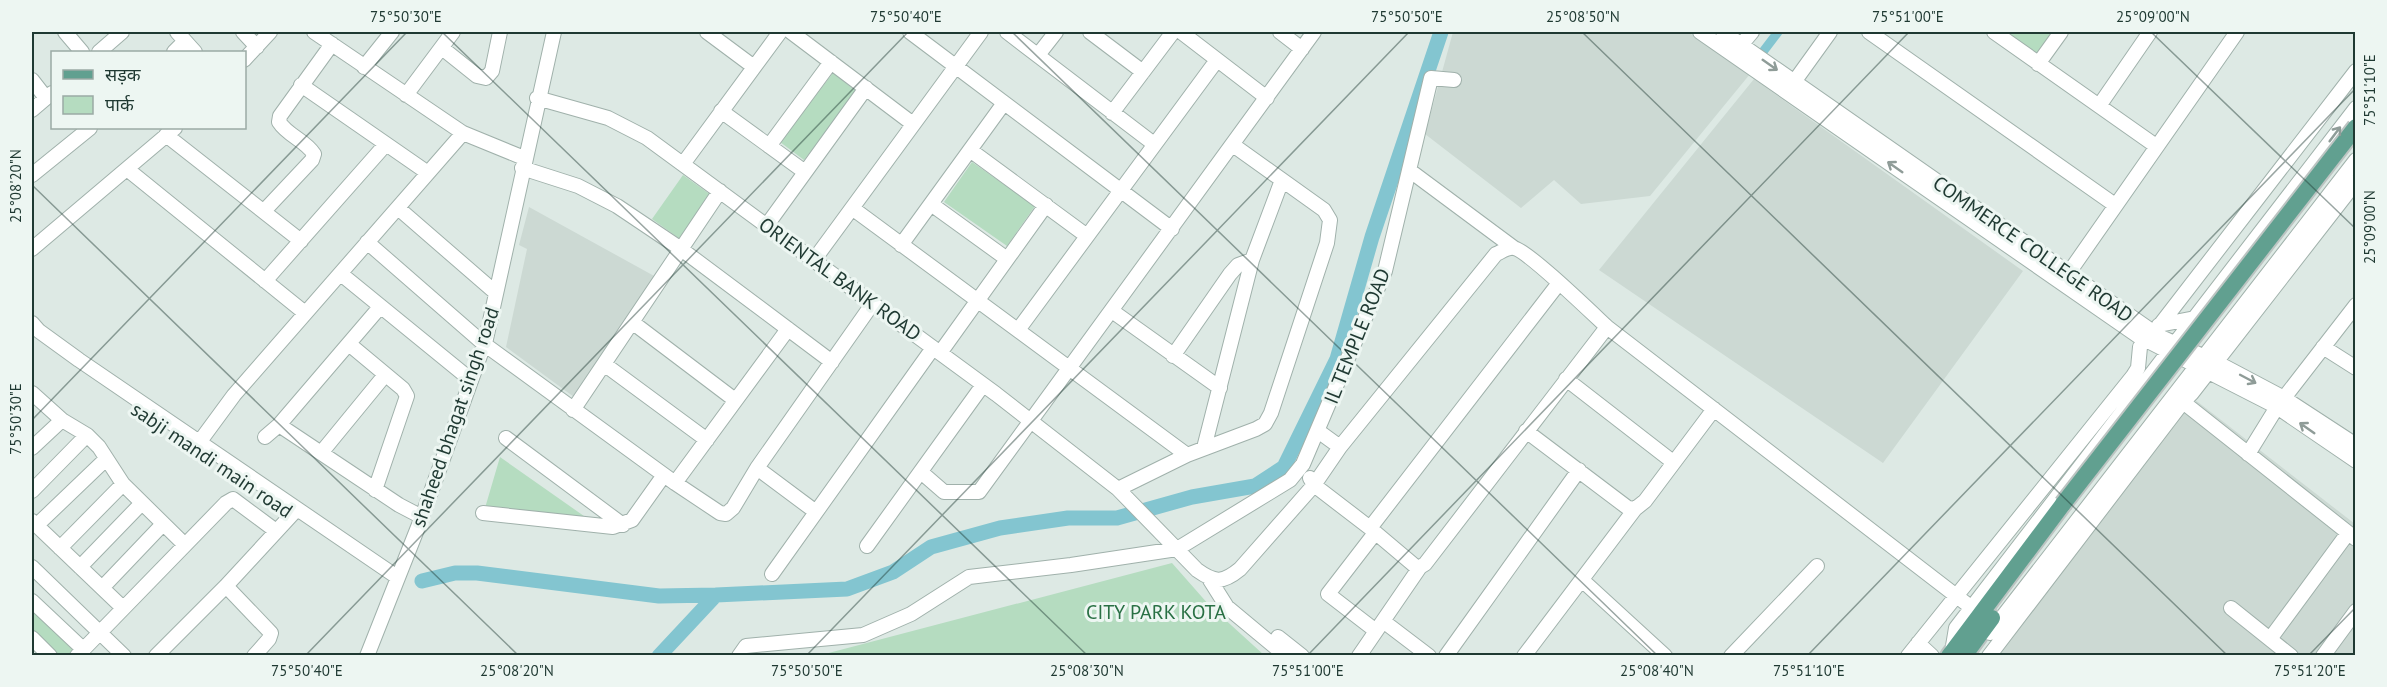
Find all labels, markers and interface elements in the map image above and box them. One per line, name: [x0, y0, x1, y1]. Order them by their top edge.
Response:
text: 75°50'30"E: [370, 7, 442, 26]
text: 75°50'40"E: [870, 7, 942, 26]
text: 75°50'50"E: [1371, 7, 1443, 26]
text: 25°08'50"N: [1546, 7, 1620, 26]
text: 75°51'00"E: [1872, 7, 1944, 26]
text: 25°09'00"N: [2116, 7, 2190, 26]
legend: [51, 51, 246, 129]
text: 75°51'10"E: [2360, 54, 2379, 126]
one-way arrow: [1762, 59, 1778, 71]
text: सड़क: [105, 63, 142, 86]
text: पार्क: [105, 93, 135, 116]
one-way arrow: [2329, 127, 2342, 143]
text: 25°08'20"N: [6, 149, 25, 223]
one-way arrow: [1888, 161, 1904, 173]
street label: COMMERCE COLLEGE ROAD: [1928, 170, 2138, 328]
text: 25°09'00"N: [2360, 190, 2379, 264]
street label: ORIENTAL BANK ROAD: [754, 211, 926, 347]
street label: IL TEMPLE ROAD: [1318, 264, 1396, 408]
street label: shaheed bhagat singh road: [405, 304, 505, 530]
one-way arrow: [2239, 374, 2257, 385]
text: 75°50'30"E: [6, 383, 25, 455]
street label: sabji mandi main road: [126, 396, 298, 524]
one-way arrow: [2300, 422, 2316, 434]
park label: CITY PARK KOTA: [1086, 599, 1226, 625]
text: 75°50'40"E: [271, 661, 343, 680]
text: 25°08'20"N: [480, 661, 554, 680]
text: 75°50'50"E: [771, 661, 843, 680]
text: 25°08'30"N: [1050, 661, 1124, 680]
text: 75°51'00"E: [1272, 661, 1344, 680]
text: 25°08'40"N: [1620, 661, 1694, 680]
text: 75°51'10"E: [1773, 661, 1845, 680]
text: 75°51'20"E: [2274, 661, 2346, 680]

